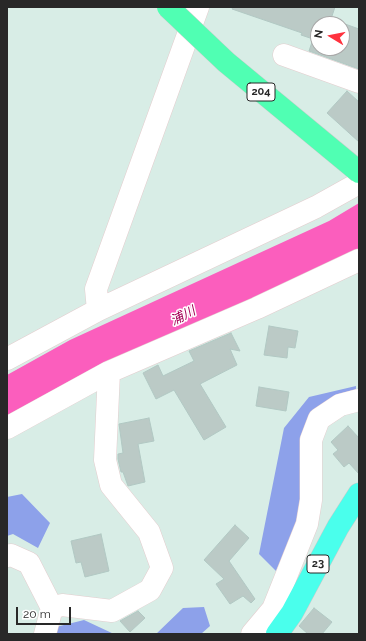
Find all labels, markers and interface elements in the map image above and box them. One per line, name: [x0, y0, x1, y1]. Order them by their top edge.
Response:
north arrow: [310, 16, 350, 56]
text: N: [312, 29, 326, 39]
road number: 204: [247, 83, 275, 101]
water label: 浦川: [168, 303, 198, 329]
road number: 23: [307, 555, 329, 573]
scale bar: [18, 599, 73, 625]
text: 20 m: [23, 607, 51, 621]

